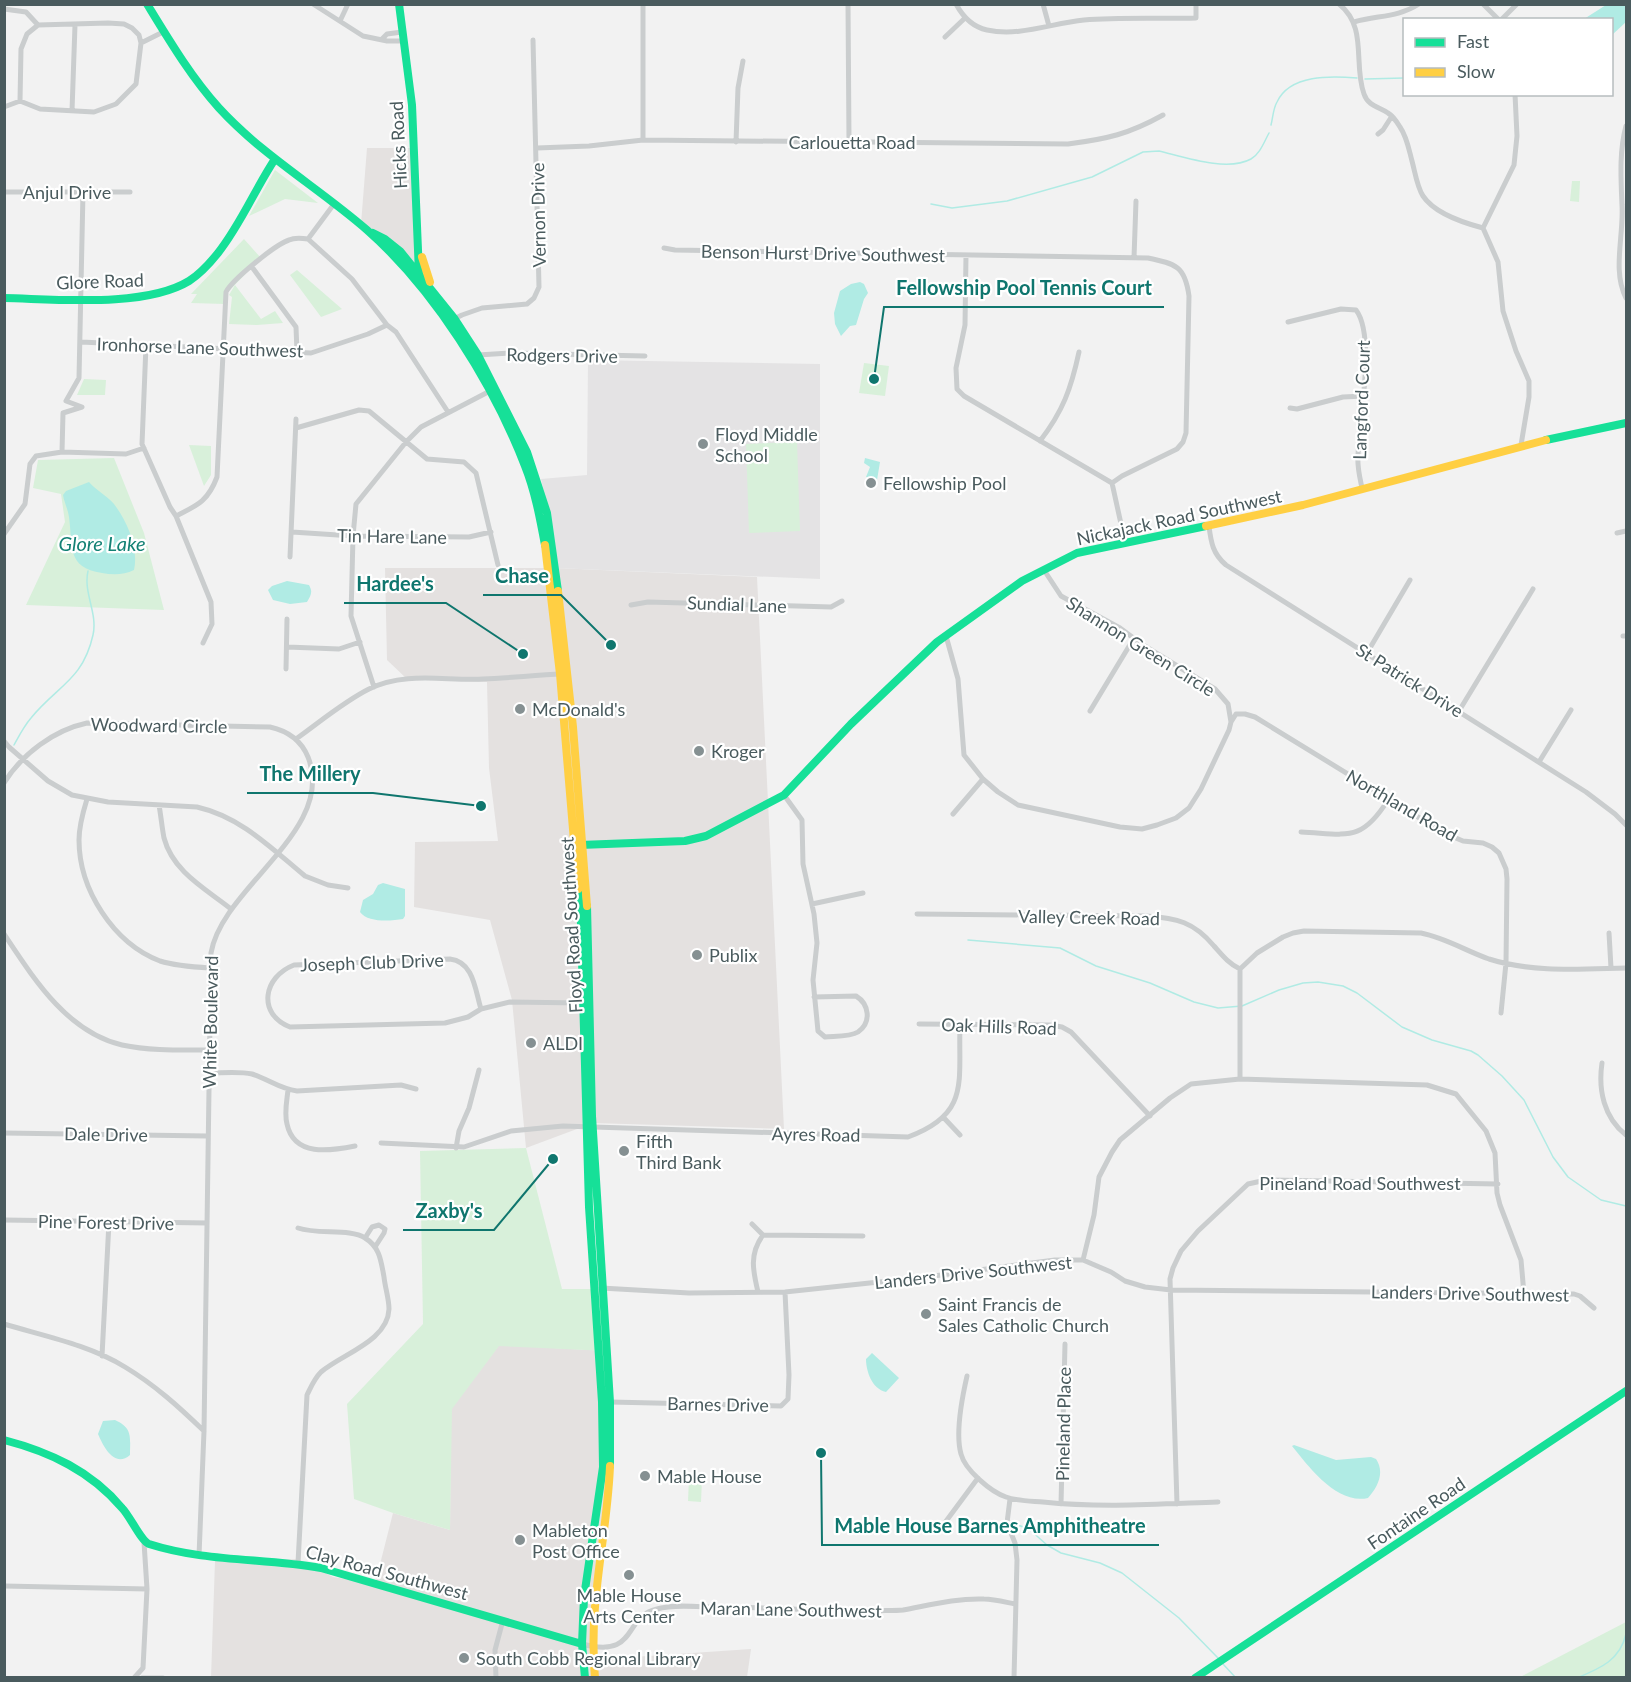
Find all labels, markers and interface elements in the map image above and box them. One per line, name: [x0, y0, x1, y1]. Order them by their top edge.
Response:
legend: [1403, 18, 1613, 96]
text: Fast: [1457, 30, 1490, 52]
text: Slow: [1457, 60, 1495, 82]
street label: Hicks Road: [385, 100, 411, 190]
street label: Carlouetta Road: [788, 131, 916, 153]
street label: Vernon Drive: [526, 162, 550, 268]
street label: Anjul Drive: [23, 181, 111, 203]
street label: Benson Hurst Drive Southwest: [701, 240, 946, 266]
street label: Glore Road: [56, 268, 144, 294]
callout: Fellowship Pool Tennis Court: [884, 269, 1164, 307]
text: Fellowship Pool Tennis Court: [896, 275, 1153, 299]
street label: Ironhorse Lane Southwest: [96, 332, 304, 362]
street label: Langford Court: [1348, 339, 1374, 460]
street label: Rodgers Drive: [506, 343, 618, 367]
place label: Floyd Middle School: [715, 423, 818, 466]
marker: Floyd Middle School: [696, 437, 710, 451]
place label: Fellowship Pool: [883, 472, 1006, 494]
marker: Fellowship Pool: [864, 476, 878, 490]
street label: Nickajack Road Southwest: [1075, 484, 1284, 549]
street label: Tin Hare Lane: [337, 524, 447, 548]
water label: Glore Lake: [59, 531, 145, 555]
callout: Chase: [483, 557, 561, 595]
text: Chase: [495, 563, 549, 587]
callout: Hardee's: [344, 565, 446, 603]
text: Hardee's: [356, 571, 434, 595]
street label: Sundial Lane: [687, 591, 787, 617]
street label: Shannon Green Circle: [1063, 591, 1219, 701]
street label: St Patrick Drive: [1352, 638, 1468, 722]
place label: McDonald's: [532, 698, 626, 720]
marker: McDonald's: [513, 702, 527, 716]
street label: Woodward Circle: [90, 713, 228, 737]
place label: Kroger: [711, 740, 765, 762]
marker: Kroger: [692, 744, 706, 758]
callout: The Millery: [247, 755, 373, 793]
text: The Millery: [259, 761, 361, 785]
street label: Northland Road: [1343, 764, 1461, 846]
street label: Floyd Road Southwest: [555, 836, 587, 1014]
street label: Valley Creek Road: [1018, 905, 1160, 929]
place label: Publix: [709, 944, 757, 966]
marker: Publix: [690, 948, 704, 962]
street label: Joseph Club Drive: [300, 949, 444, 975]
street label: White Boulevard: [198, 955, 222, 1089]
street label: Oak Hills Road: [941, 1013, 1057, 1039]
place label: ALDI: [543, 1032, 583, 1054]
marker: ALDI: [524, 1036, 538, 1050]
street label: Dale Drive: [64, 1122, 148, 1146]
street label: Ayres Road: [771, 1122, 861, 1146]
place label: Fifth Third Bank: [636, 1130, 722, 1173]
marker: Fifth Third Bank: [617, 1144, 631, 1158]
street label: Pineland Road Southwest: [1259, 1172, 1461, 1194]
callout: Zaxby's: [403, 1192, 494, 1230]
text: Zaxby's: [415, 1198, 483, 1222]
street label: Pine Forest Drive: [38, 1210, 174, 1234]
street label: Landers Drive Southwest: [873, 1251, 1073, 1293]
street label: Landers Drive Southwest: [1371, 1280, 1570, 1306]
place label: Saint Francis de Sales Catholic Church: [938, 1293, 1109, 1336]
marker: Saint Francis de Sales Catholic Church: [919, 1307, 933, 1321]
street label: Pineland Place: [1051, 1367, 1075, 1481]
street label: Barnes Drive: [667, 1392, 769, 1416]
place label: Mable House: [657, 1465, 762, 1487]
marker: Mable House: [638, 1469, 652, 1483]
street label: Fontaine Road: [1363, 1472, 1469, 1554]
callout: Mable House Barnes Amphitheatre: [822, 1507, 1159, 1545]
text: Mable House Barnes Amphitheatre: [834, 1513, 1146, 1537]
place label: Mableton Post Office: [532, 1519, 620, 1562]
marker: Mableton Post Office: [513, 1533, 527, 1547]
street label: Clay Road Southwest: [303, 1540, 471, 1604]
marker: Mable House Arts Center: [622, 1568, 636, 1582]
place label: Mable House Arts Center: [577, 1584, 681, 1627]
street label: Maran Lane Southwest: [700, 1596, 883, 1622]
place label: South Cobb Regional Library: [476, 1647, 701, 1669]
marker: South Cobb Regional Library: [457, 1651, 471, 1665]

